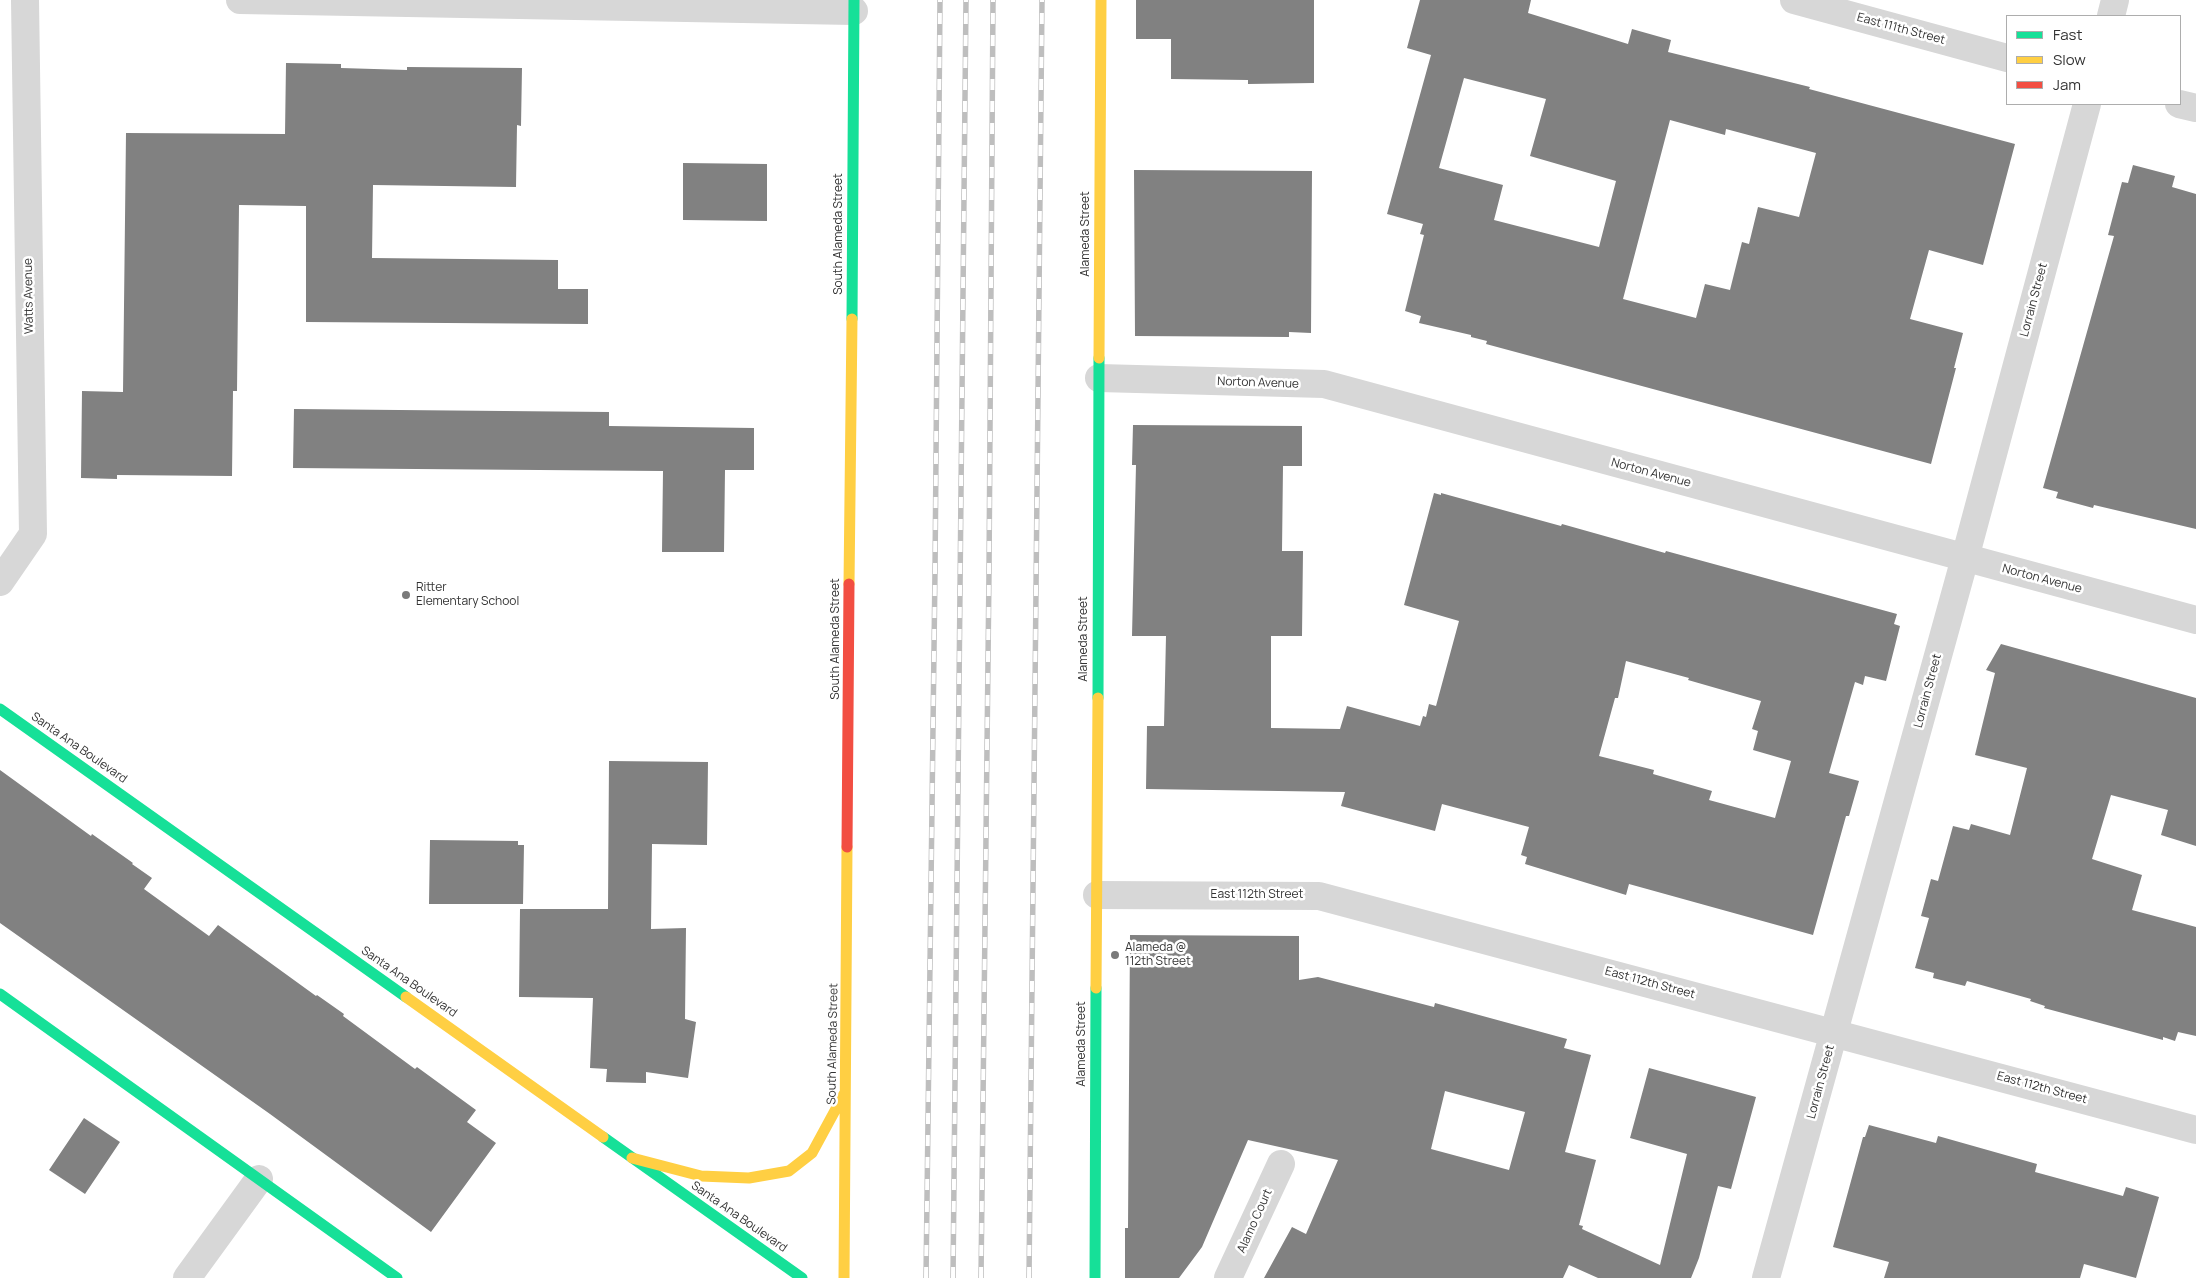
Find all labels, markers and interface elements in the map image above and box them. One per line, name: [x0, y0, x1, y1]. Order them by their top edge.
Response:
street label: East 111th Street: [1855, 10, 1947, 48]
legend: [2006, 15, 2181, 105]
text: Fast: [2053, 24, 2082, 45]
text: Slow: [2053, 49, 2086, 70]
text: Jam: [2053, 74, 2081, 95]
street label: South Alameda Street: [832, 173, 846, 295]
street label: Alameda Street: [1079, 191, 1093, 277]
street label: Watts Avenue: [21, 258, 37, 334]
street label: Lorrain Street: [2017, 261, 2051, 339]
street label: Norton Avenue: [1217, 374, 1299, 392]
street label: Norton Avenue: [1610, 455, 1692, 491]
street label: Norton Avenue: [2001, 561, 2083, 597]
street label: South Alameda Street: [829, 578, 843, 700]
place label: Ritter Elementary School: [416, 581, 519, 609]
marker: Ritter Elementary School: [400, 589, 412, 601]
street label: Alameda Street: [1077, 596, 1091, 682]
street label: Lorrain Street: [1911, 652, 1945, 730]
street label: Santa Ana Boulevard: [28, 709, 130, 787]
street label: East 112th Street: [1211, 888, 1303, 902]
place label: Alameda @ 112th Street: [1125, 941, 1191, 969]
street label: Santa Ana Boulevard: [358, 943, 460, 1021]
marker: Alameda @ 112th Street: [1109, 949, 1121, 961]
street label: East 112th Street: [1603, 964, 1697, 1002]
street label: South Alameda Street: [825, 983, 841, 1105]
street label: Alameda Street: [1075, 1001, 1089, 1087]
street label: Lorrain Street: [1804, 1043, 1838, 1121]
street label: East 112th Street: [1995, 1069, 2089, 1107]
street label: Santa Ana Boulevard: [688, 1178, 790, 1256]
street label: Alamo Court: [1234, 1187, 1276, 1255]

